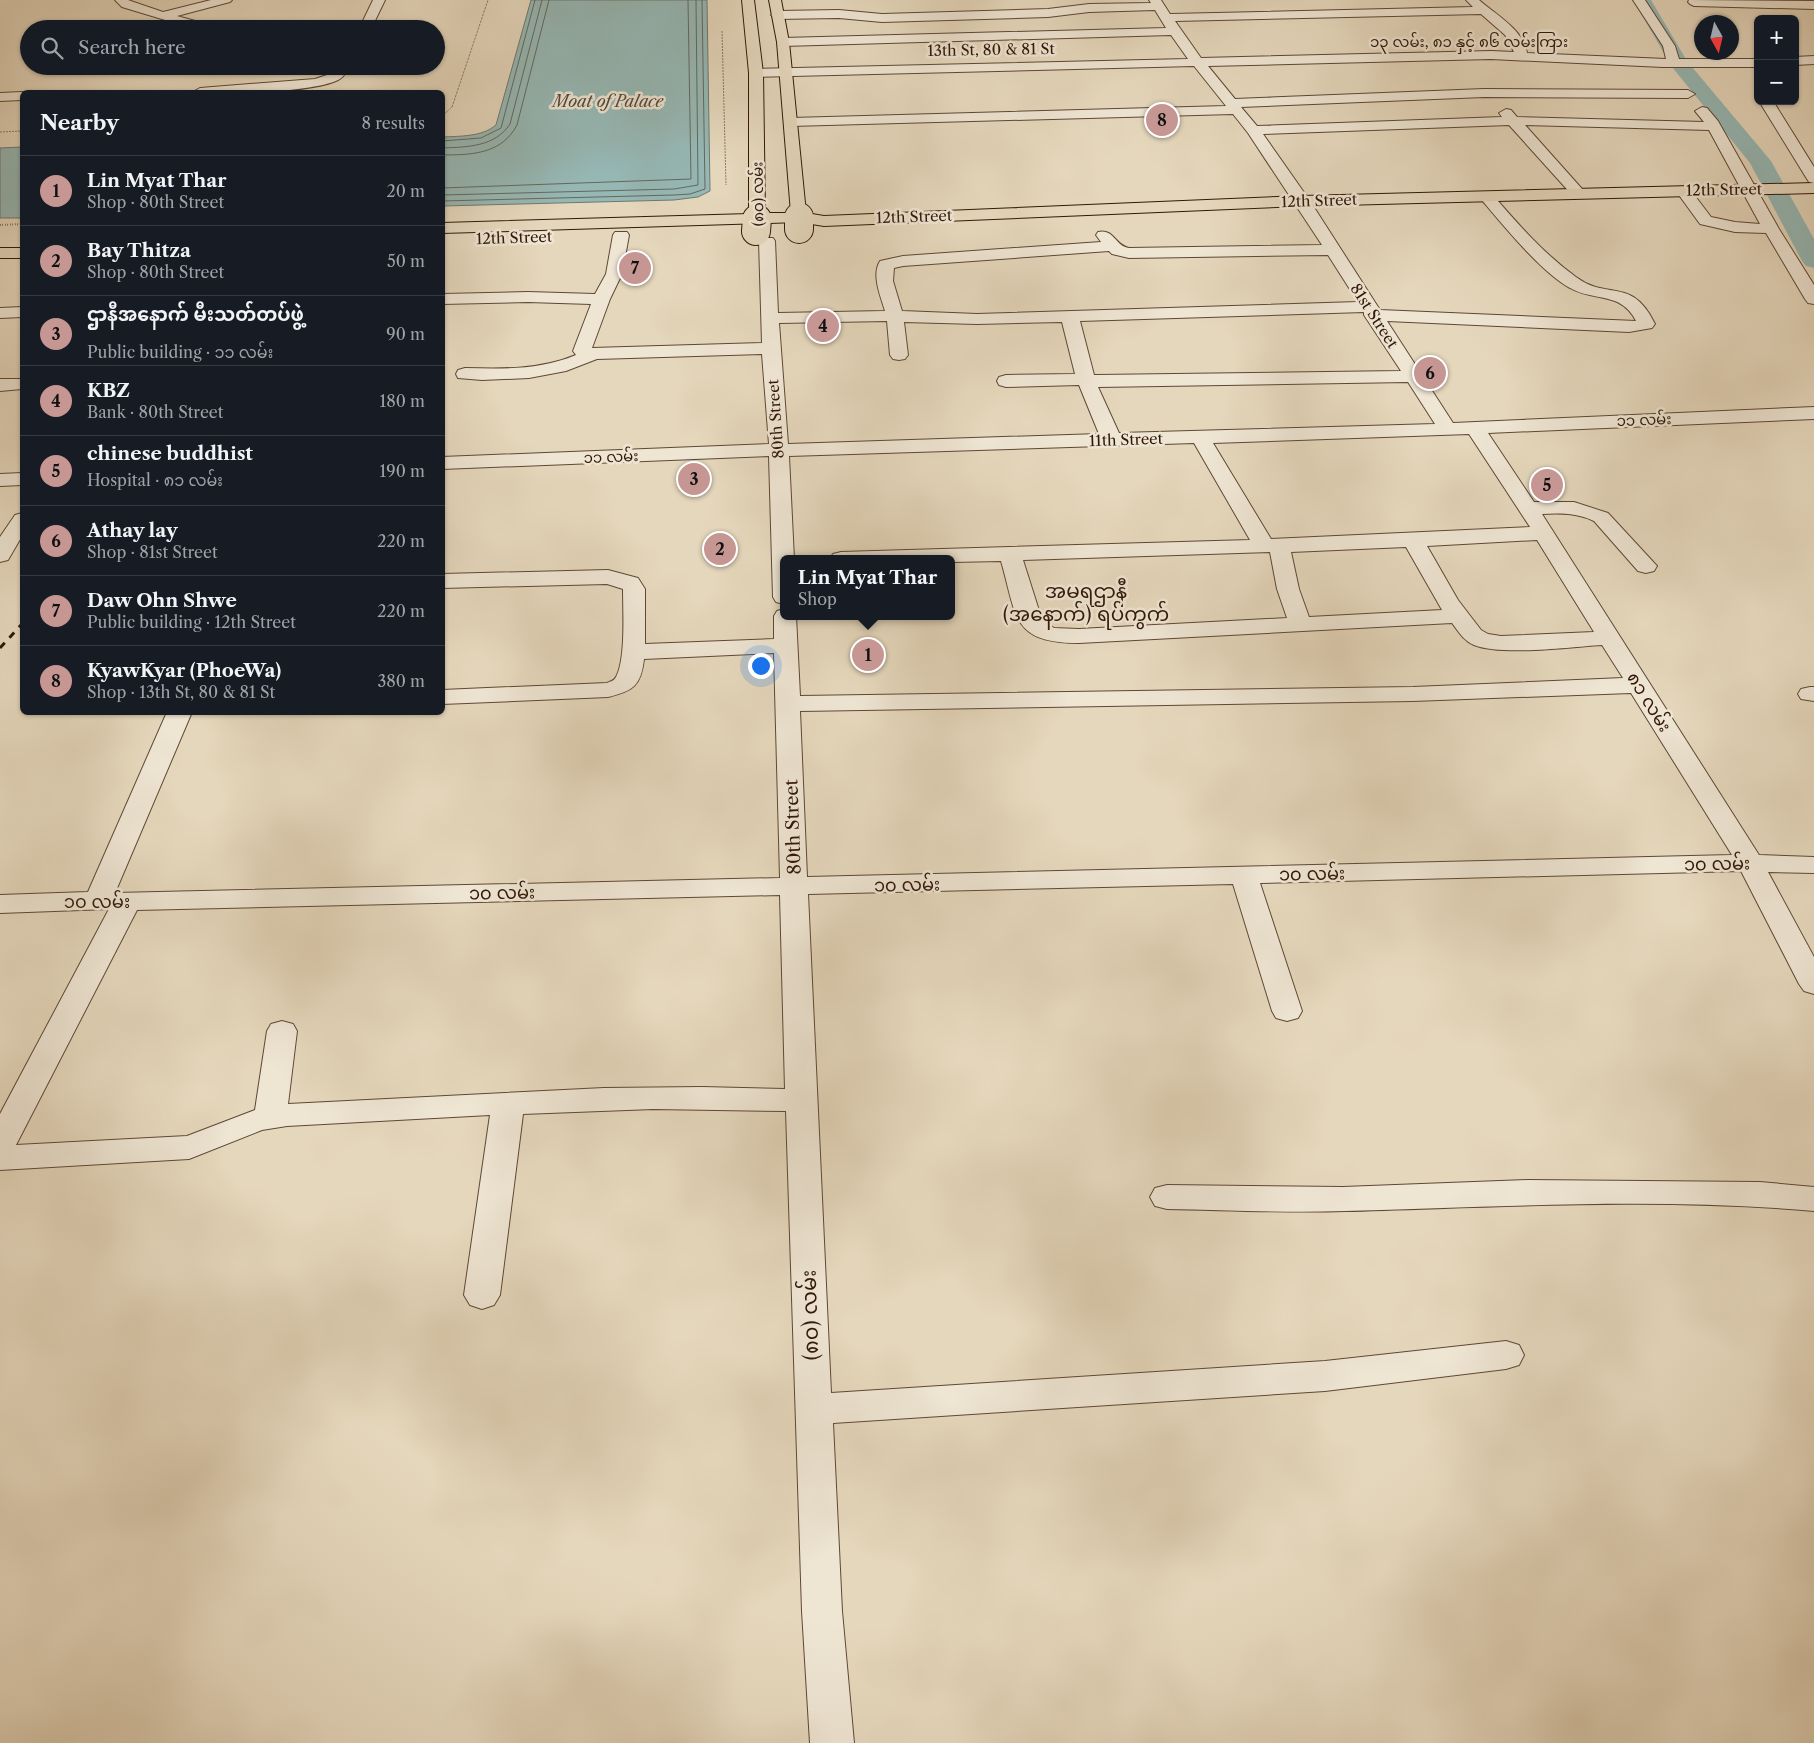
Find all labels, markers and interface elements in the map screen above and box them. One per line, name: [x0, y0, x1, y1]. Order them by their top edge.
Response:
north arrow: [1694, 15, 1739, 60]
map controls: [1754, 15, 1799, 105]
button: +: [1754, 15, 1799, 60]
search box: [20, 20, 445, 75]
street label: ၁၃ လမ်း, ၈၁ နှင့် ၈၆ လမ်းကြား: [1370, 32, 1568, 54]
icon: search: [38, 34, 66, 62]
text: Search here: [78, 36, 186, 59]
street label: 13th St, 80 & 81 St: [927, 39, 1056, 60]
button: −: [1754, 60, 1799, 105]
water label: Moat of Palace: [551, 91, 665, 111]
pin: 8: [1146, 101, 1178, 139]
text: Nearby: [40, 110, 119, 135]
text: 8 results: [362, 113, 425, 133]
street label: (၈၀) လမ်း: [747, 161, 768, 227]
text: Lin Myat Thar: [87, 169, 227, 192]
street label: 12th Street: [1686, 179, 1763, 200]
text: 1: [52, 181, 60, 201]
text: 20 m: [386, 181, 425, 201]
street label: 12th Street: [1281, 190, 1358, 211]
text: Shop · 80th Street: [87, 192, 224, 212]
street label: 12th Street: [876, 206, 953, 227]
street label: 12th Street: [476, 227, 553, 248]
text: Bay Thitza: [87, 239, 191, 262]
pin: 7: [619, 249, 651, 287]
text: 2: [51, 251, 61, 271]
text: 50 m: [387, 251, 425, 271]
text: Shop · 80th Street: [87, 262, 224, 282]
street label: 81st Street: [1346, 280, 1403, 352]
text: ဌာနီအနောက် မီးသတ်တပ်ဖွဲ့: [87, 303, 304, 326]
pin: 4: [807, 307, 839, 345]
text: 3: [51, 324, 61, 344]
text: 90 m: [386, 324, 425, 344]
text: Public building · ၁၁ လမ်း: [87, 342, 273, 362]
pin: 6: [1414, 354, 1446, 392]
street label: 80th Street: [763, 378, 788, 459]
text: KBZ: [87, 379, 130, 402]
text: 4: [51, 391, 61, 411]
text: 180 m: [379, 391, 425, 411]
text: Bank · 80th Street: [87, 402, 223, 422]
street label: ၁၁ လမ်း: [1616, 409, 1672, 430]
street label: 11th Street: [1089, 429, 1164, 450]
text: chinese buddhist: [87, 442, 253, 465]
street label: ၁၁ လမ်း: [583, 446, 639, 467]
pin: 3: [678, 460, 710, 498]
text: 5: [52, 461, 60, 481]
text: 190 m: [380, 461, 425, 481]
pin: 5: [1531, 466, 1563, 504]
text: Hospital · ၈၁ လမ်း: [87, 470, 223, 490]
text: Athay lay: [87, 519, 178, 542]
pin: 2: [704, 530, 736, 568]
text: 6: [51, 531, 61, 551]
text: 220 m: [377, 531, 425, 551]
text: Shop · 81st Street: [87, 542, 218, 562]
popup: [780, 555, 955, 620]
text: Lin Myat Thar: [798, 566, 937, 589]
district label: အမရဌာနီ (အနောက်) ရပ်ကွက်: [1003, 577, 1169, 630]
text: Daw Ohn Shwe: [87, 589, 237, 612]
text: Shop: [798, 589, 837, 609]
text: 7: [52, 601, 60, 621]
text: 220 m: [377, 601, 425, 621]
text: Public building · 12th Street: [87, 612, 296, 632]
pin: 1: [852, 636, 884, 674]
your location: [748, 653, 774, 679]
text: KyawKyar (PhoeWa): [87, 659, 281, 682]
street label: ၈၁ လမ်း: [1622, 667, 1678, 736]
text: 8: [51, 671, 61, 691]
text: 380 m: [377, 671, 425, 691]
text: Shop · 13th St, 80 & 81 St: [87, 682, 275, 702]
street label: 80th Street: [780, 778, 806, 875]
street label: ၁၀ လမ်း: [1684, 850, 1750, 876]
street label: ၁၀ လမ်း: [1279, 860, 1345, 886]
street label: ၁၀ လမ်း: [874, 871, 940, 897]
street label: ၁၀ လမ်း: [469, 879, 535, 905]
street label: ၁၀ လမ်း: [64, 889, 130, 913]
street label: (၈၀) လမ်း: [792, 1269, 824, 1361]

